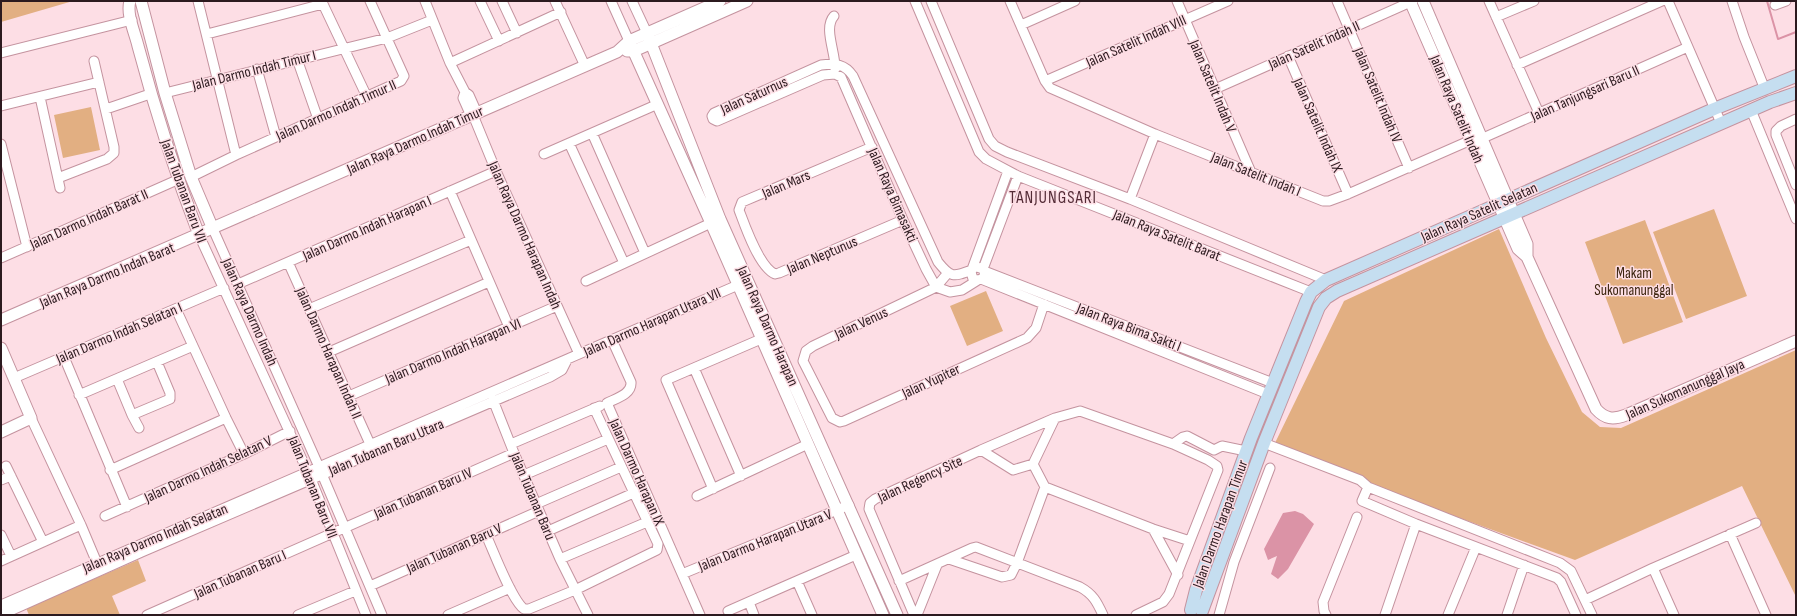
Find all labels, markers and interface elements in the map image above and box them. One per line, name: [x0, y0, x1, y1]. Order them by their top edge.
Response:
street label: Jalan Satelit Indah VIII: [1082, 11, 1189, 72]
street label: Jalan Satelit Indah II: [1265, 17, 1363, 74]
street label: Jalan Satelit Indah V: [1184, 36, 1241, 136]
street label: Jalan Satelit Indah IV: [1349, 44, 1406, 146]
street label: Jalan Darmo Indah Timur I: [189, 46, 318, 95]
street label: Jalan Raya Satelit Indah: [1425, 51, 1488, 166]
street label: Jalan Tanjungsari Baru II: [1527, 61, 1643, 126]
street label: Jalan Saturnus: [717, 72, 791, 119]
street label: Jalan Satelit Indah IX: [1288, 74, 1347, 176]
street label: Jalan Darmo Indah Timur II: [272, 75, 399, 146]
street label: Jalan Raya Darmo Indah Timur: [343, 102, 487, 180]
street label: Jalan Tubanan Baru VII: [156, 136, 211, 246]
street label: Jalan Raya Bimasakti: [863, 144, 922, 246]
street label: Jalan Satelit Indah I: [1207, 147, 1303, 201]
street label: Jalan Raya Darmo Harapan Indah: [483, 157, 566, 312]
street label: Jalan Mars: [758, 166, 813, 203]
street label: Jalan Raya Satelit Selatan: [1417, 178, 1540, 247]
street label: Jalan Darmo Indah Barat II: [26, 185, 151, 254]
district label: TANJUNGSARI: [1009, 188, 1097, 208]
street label: Jalan Darmo Indah Harapan I: [299, 191, 435, 266]
street label: Jalan Raya Satelit Barat: [1109, 205, 1224, 266]
street label: Jalan Neptunus: [783, 232, 860, 279]
street label: Jalan Raya Darmo Indah Barat: [36, 238, 178, 313]
street label: Jalan Raya Darmo Indah: [217, 255, 282, 369]
street label: Jalan Raya Darmo Harapan: [732, 262, 803, 389]
park label: Makam Sukomanunggal: [1594, 264, 1674, 300]
street label: Jalan Darmo Harapan Indah II: [291, 283, 366, 422]
street label: Jalan Darmo Harapan Utara VII: [580, 284, 724, 362]
street label: Jalan Darmo Indah Selatan I: [52, 298, 185, 369]
street label: Jalan Raya Bima Sakti I: [1073, 298, 1184, 356]
street label: Jalan Venus: [831, 303, 891, 344]
street label: Jalan Darmo Indah Harapan VI: [381, 314, 524, 389]
street label: Jalan Sukomanunggal Jaya: [1622, 355, 1748, 425]
street label: Jalan Yupiter: [898, 359, 964, 404]
street label: Jalan Tubanan Baru Utara: [325, 415, 447, 481]
street label: Jalan Darmo Harapan IX: [604, 415, 669, 529]
street label: Jalan Darmo Indah Selatan V: [140, 431, 275, 508]
street label: Jalan Tubanan Baru VII: [283, 432, 342, 541]
street label: Jalan Tubanan Baru: [505, 449, 560, 543]
street label: Jalan Regency Site: [874, 452, 966, 508]
street label: Jalan Darmo Harapan Timur: [1188, 457, 1253, 592]
street label: Jalan Tubanan Baru IV: [370, 463, 476, 524]
street label: Jalan Raya Darmo Indah Selatan: [79, 499, 231, 578]
street label: Jalan Darmo Harapan Utara V: [695, 505, 835, 576]
street label: Jalan Tubanan Baru V: [403, 519, 505, 578]
street label: Jalan Tubanan Baru I: [190, 546, 289, 604]

